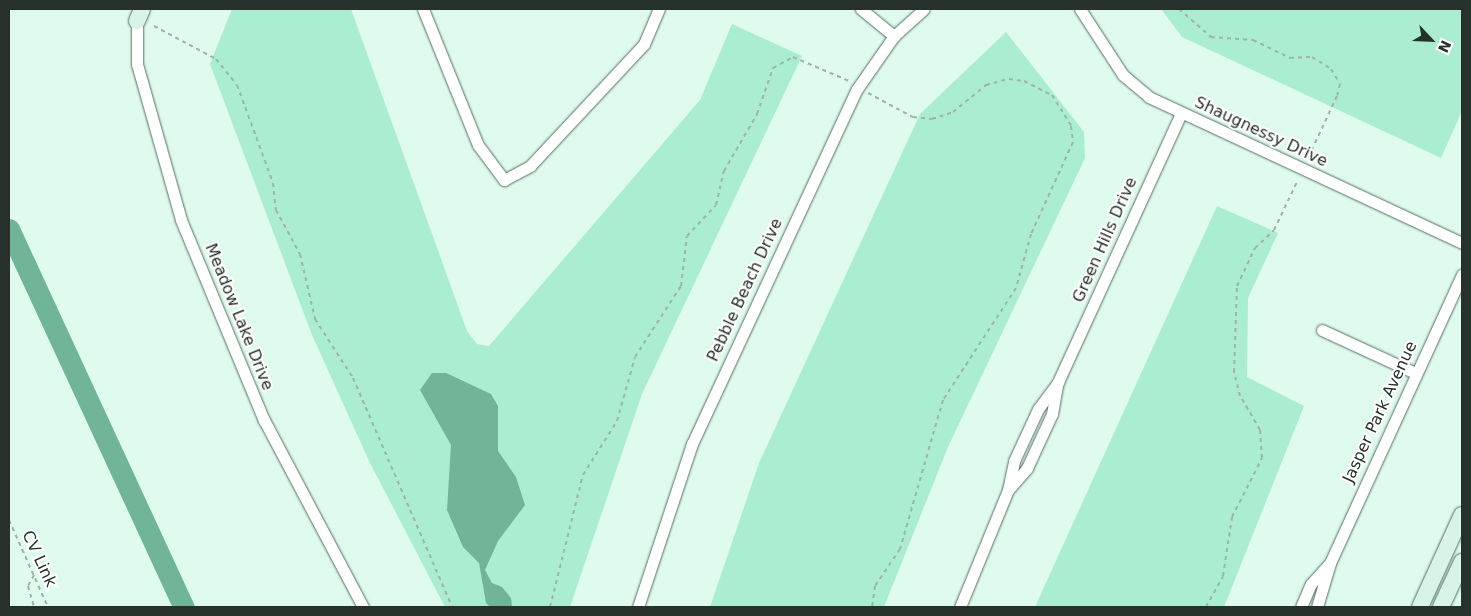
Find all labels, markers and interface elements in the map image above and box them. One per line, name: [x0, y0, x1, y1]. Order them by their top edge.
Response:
north arrow: [1406, 15, 1456, 65]
text: N: [1435, 38, 1454, 55]
street label: Shaugnessy Drive: [1192, 93, 1330, 171]
street label: Green Hills Drive: [1069, 174, 1141, 306]
street label: Pebble Beach Drive: [703, 215, 787, 365]
street label: Meadow Lake Drive: [201, 241, 277, 393]
street label: Jasper Park Avenue: [1339, 338, 1421, 486]
street label: CV Link: [18, 528, 60, 590]

